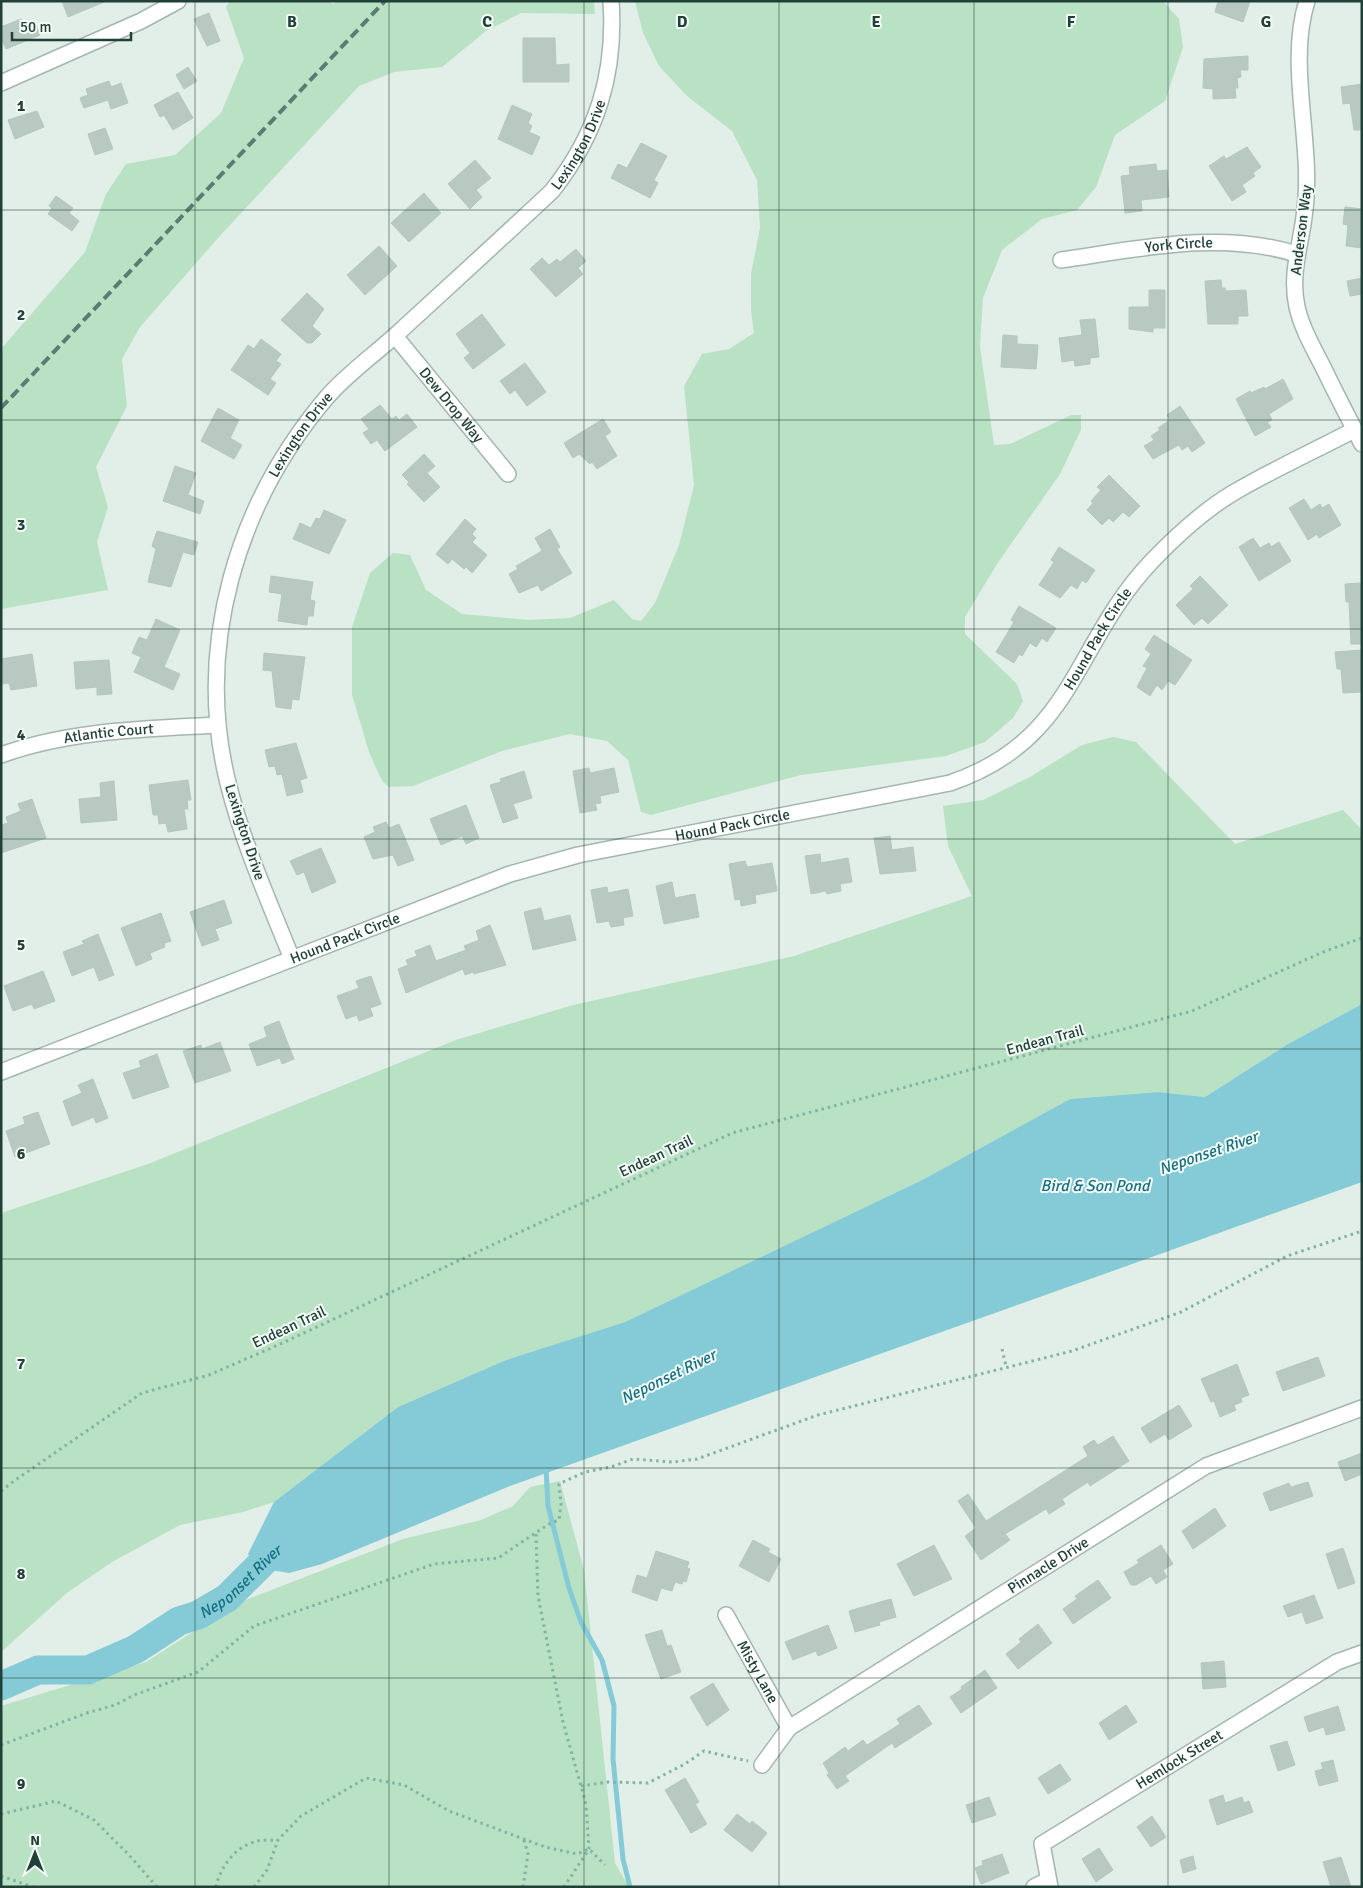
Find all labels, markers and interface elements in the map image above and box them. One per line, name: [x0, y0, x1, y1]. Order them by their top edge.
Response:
scale bar: [12, 10, 131, 42]
text: B: [287, 12, 297, 32]
text: C: [482, 12, 492, 32]
text: D: [677, 12, 688, 32]
text: E: [871, 12, 881, 32]
text: F: [1067, 12, 1076, 32]
text: G: [1261, 12, 1271, 32]
text: 50 m: [20, 18, 51, 36]
text: 1: [17, 96, 26, 116]
street label: Lexington Drive: [547, 97, 609, 193]
street label: Anderson Way: [1287, 184, 1315, 276]
street label: York Circle: [1144, 233, 1213, 256]
text: 2: [17, 305, 25, 325]
street label: Dew Drop Way: [415, 364, 487, 446]
street label: Lexington Drive: [265, 388, 336, 480]
text: 3: [17, 515, 25, 535]
street label: Hound Pack Circle: [1060, 584, 1135, 693]
street label: Atlantic Court: [62, 719, 154, 747]
text: 4: [17, 725, 26, 745]
street label: Lexington Drive: [221, 782, 269, 882]
street label: Hound Pack Circle: [673, 805, 791, 845]
street label: Hound Pack Circle: [287, 909, 402, 968]
text: 5: [17, 935, 25, 955]
street label: Endean Trail: [1004, 1021, 1086, 1059]
water label: Neponset River: [1156, 1126, 1262, 1179]
street label: Endean Trail: [616, 1131, 696, 1181]
text: 6: [17, 1144, 26, 1164]
water label: Bird & Son Pond: [1041, 1176, 1152, 1196]
street label: Endean Trail: [249, 1302, 329, 1352]
water label: Neponset River: [618, 1344, 721, 1409]
text: 7: [17, 1354, 26, 1374]
street label: Pinnacle Drive: [1004, 1533, 1092, 1597]
water label: Neponset River: [196, 1539, 287, 1623]
text: 8: [17, 1564, 26, 1584]
street label: Misty Lane: [733, 1637, 782, 1706]
street label: Hemlock Street: [1133, 1726, 1226, 1793]
text: 9: [17, 1774, 26, 1794]
north arrow: [10, 1828, 60, 1878]
text: N: [30, 1832, 40, 1849]

